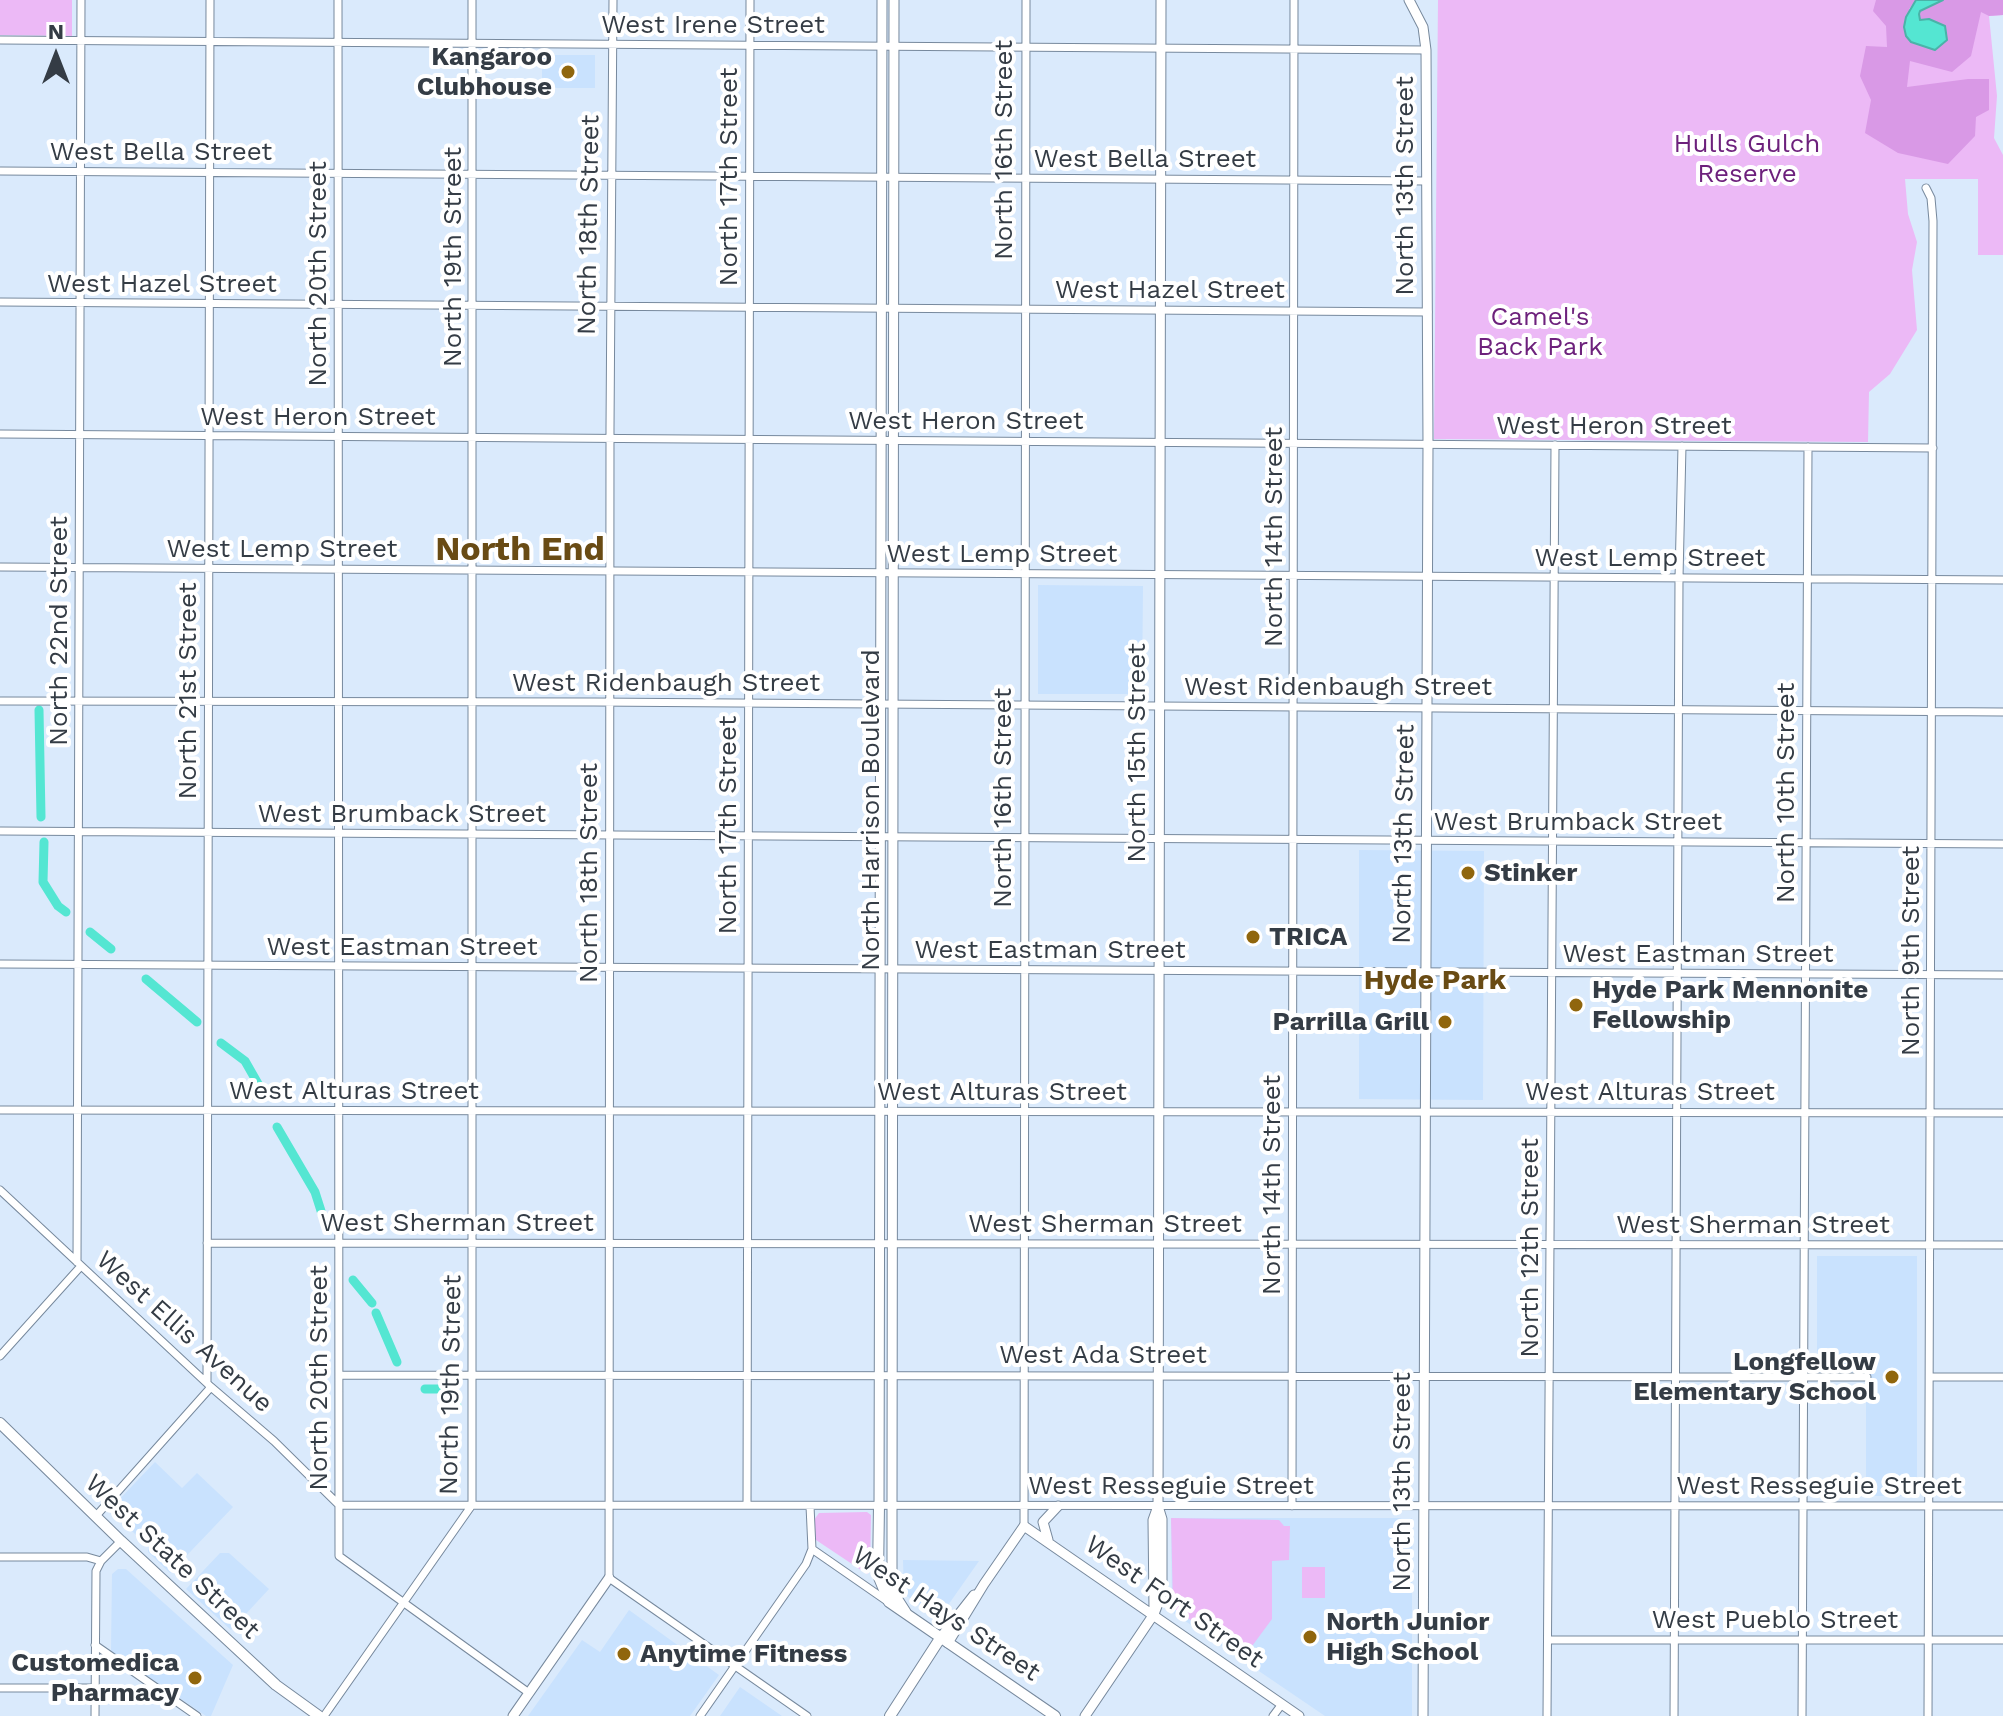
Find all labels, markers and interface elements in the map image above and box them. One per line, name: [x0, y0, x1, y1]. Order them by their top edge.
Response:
street label: West Irene Street: [601, 9, 825, 41]
north arrow: [16, 16, 96, 96]
text: N: [48, 19, 64, 44]
street label: North 16th Street: [988, 40, 1020, 260]
place label: Kangaroo Clubhouse: [417, 41, 552, 102]
marker: Kangaroo Clubhouse: [559, 63, 577, 81]
street label: North 17th Street: [713, 68, 745, 286]
street label: North 13th Street: [1389, 76, 1421, 296]
street label: North 18th Street: [571, 115, 607, 335]
park label: Hulls Gulch Reserve: [1674, 128, 1820, 190]
street label: West Bella Street: [50, 136, 272, 168]
street label: West Bella Street: [1034, 143, 1256, 175]
street label: North 19th Street: [437, 147, 469, 367]
street label: North 20th Street: [302, 161, 334, 387]
street label: West Hazel Street: [47, 268, 277, 300]
street label: West Hazel Street: [1055, 274, 1285, 306]
park label: Camel's Back Park: [1477, 301, 1603, 362]
street label: West Heron Street: [200, 401, 436, 433]
street label: West Heron Street: [848, 405, 1084, 437]
street label: West Heron Street: [1496, 410, 1732, 442]
street label: North 14th Street: [1258, 427, 1290, 647]
street label: North 22nd Street: [43, 516, 75, 746]
district label: North End: [435, 530, 605, 570]
street label: West Lemp Street: [167, 533, 397, 565]
street label: West Lemp Street: [887, 538, 1117, 570]
street label: West Lemp Street: [1535, 542, 1765, 574]
street label: North 21st Street: [172, 582, 204, 800]
street label: North 15th Street: [1121, 643, 1153, 863]
street label: North Harrison Boulevard: [855, 649, 887, 971]
street label: West Ridenbaugh Street: [512, 667, 820, 699]
street label: West Ridenbaugh Street: [1184, 671, 1492, 703]
street label: North 10th Street: [1770, 683, 1802, 903]
street label: North 16th Street: [987, 688, 1019, 908]
street label: North 17th Street: [712, 716, 744, 934]
street label: North 13th Street: [1386, 724, 1422, 944]
street label: North 18th Street: [573, 763, 605, 983]
street label: West Brumback Street: [258, 798, 546, 830]
street label: West Brumback Street: [1434, 806, 1722, 838]
street label: North 9th Street: [1895, 846, 1927, 1056]
place label: Stinker: [1484, 857, 1578, 889]
marker: Stinker: [1459, 864, 1477, 882]
place label: TRICA: [1269, 921, 1347, 953]
marker: TRICA: [1244, 928, 1262, 946]
street label: West Eastman Street: [266, 931, 538, 963]
street label: West Eastman Street: [914, 934, 1186, 966]
street label: West Eastman Street: [1562, 938, 1834, 970]
district label: Hyde Park: [1364, 964, 1506, 998]
place label: Hyde Park Mennonite Fellowship: [1592, 974, 1868, 1036]
marker: Hyde Park Mennonite Fellowship: [1567, 996, 1585, 1014]
place label: Parrilla Grill: [1272, 1006, 1429, 1038]
marker: Parrilla Grill: [1436, 1013, 1454, 1031]
street label: West Alturas Street: [229, 1075, 479, 1107]
street label: North 14th Street: [1256, 1075, 1288, 1295]
street label: West Alturas Street: [877, 1076, 1127, 1108]
street label: West Alturas Street: [1525, 1076, 1775, 1108]
street label: North 12th Street: [1514, 1138, 1546, 1358]
street label: West Sherman Street: [320, 1207, 594, 1239]
street label: West Sherman Street: [968, 1208, 1242, 1240]
street label: West Sherman Street: [1616, 1209, 1890, 1241]
street label: West Ellis Avenue: [89, 1245, 279, 1419]
street label: North 20th Street: [303, 1265, 335, 1491]
street label: North 19th Street: [433, 1275, 469, 1495]
street label: West Ada Street: [999, 1339, 1207, 1371]
place label: Longfellow Elementary School: [1633, 1346, 1876, 1408]
marker: Longfellow Elementary School: [1883, 1368, 1901, 1386]
street label: North 13th Street: [1386, 1372, 1418, 1592]
street label: West State Street: [78, 1468, 266, 1646]
street label: West Resseguie Street: [1028, 1470, 1314, 1502]
street label: West Resseguie Street: [1676, 1470, 1962, 1502]
street label: West Fort Street: [1079, 1529, 1269, 1675]
street label: West Hays Street: [846, 1540, 1046, 1688]
street label: West Pueblo Street: [1652, 1604, 1898, 1636]
place label: North Junior High School: [1326, 1606, 1489, 1668]
marker: North Junior High School: [1301, 1628, 1319, 1646]
place label: Anytime Fitness: [640, 1638, 847, 1670]
marker: Anytime Fitness: [615, 1645, 633, 1663]
place label: Customedica Pharmacy: [11, 1647, 179, 1708]
marker: Customedica Pharmacy: [186, 1669, 204, 1687]

